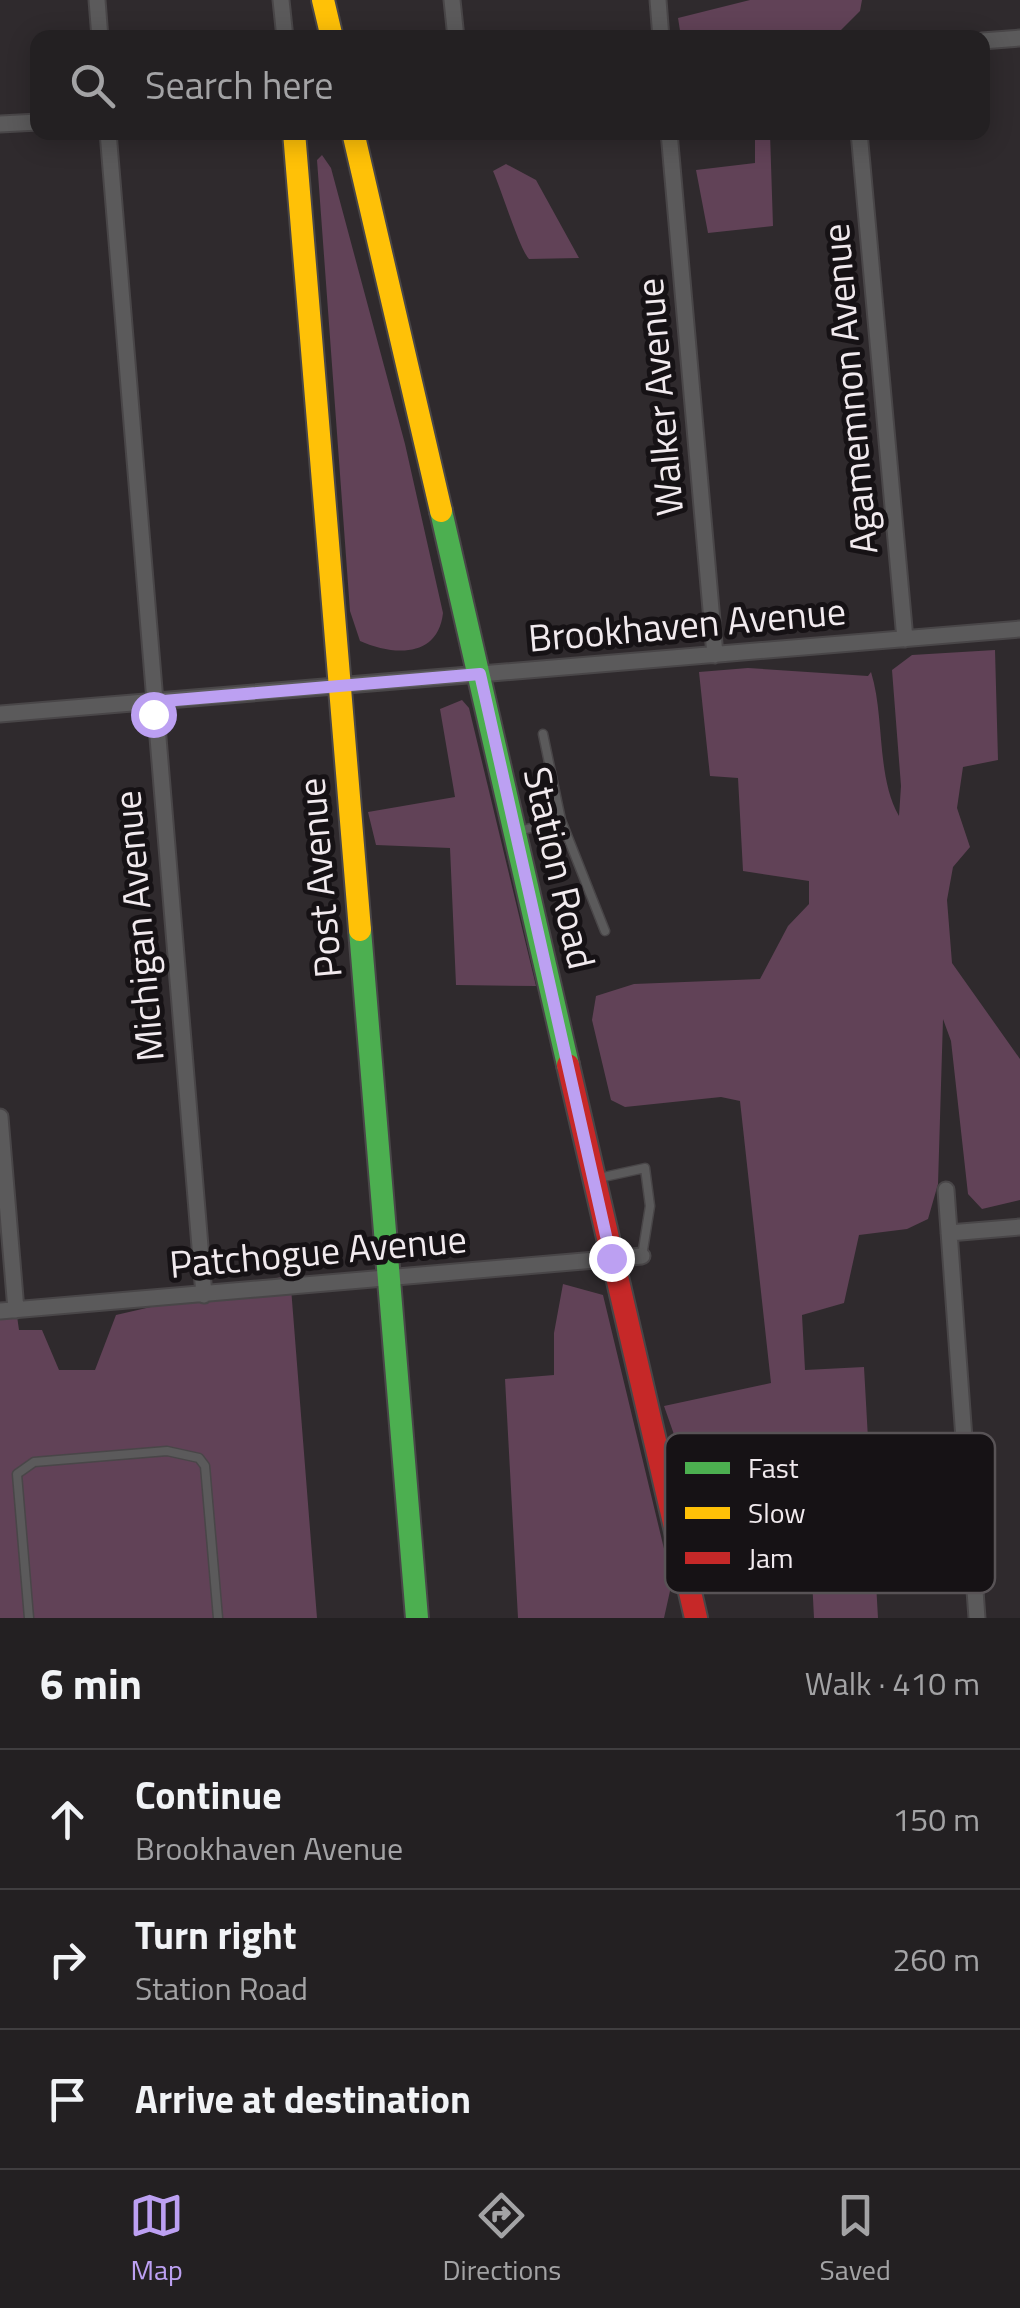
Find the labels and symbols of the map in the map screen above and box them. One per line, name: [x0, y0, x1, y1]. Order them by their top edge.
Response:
street label: Agamemnon Avenue: [806, 221, 892, 557]
street label: Walker Avenue: [620, 276, 698, 518]
street label: Brookhaven Avenue: [526, 581, 848, 667]
route start: [131, 692, 177, 738]
street label: Station Road: [509, 761, 611, 974]
street label: Post Avenue: [281, 776, 357, 981]
street label: Michigan Avenue: [97, 788, 179, 1064]
street label: Patchogue Avenue: [167, 1209, 469, 1293]
route end: [589, 1236, 635, 1282]
legend: [665, 1433, 995, 1593]
text: Fast: [748, 1446, 799, 1489]
text: Slow: [748, 1491, 806, 1534]
text: Jam: [748, 1536, 794, 1579]

